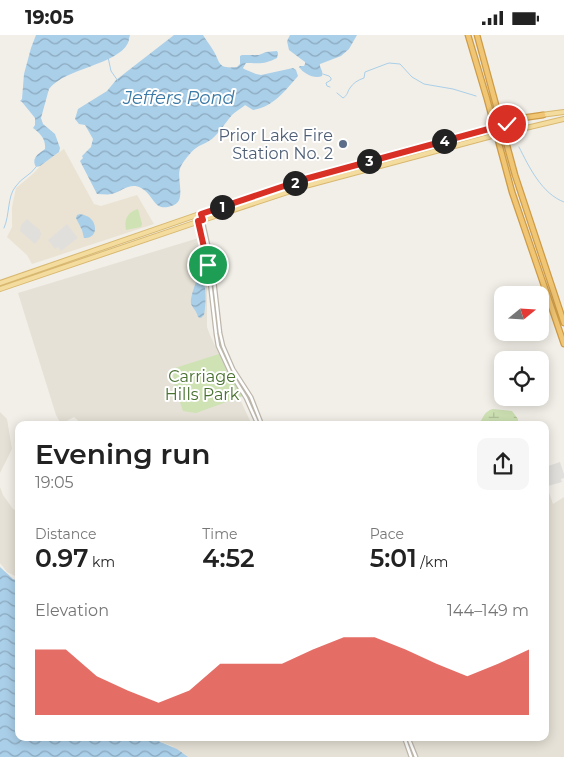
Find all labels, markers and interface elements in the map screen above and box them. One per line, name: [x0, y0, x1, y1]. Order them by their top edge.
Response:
text: 19:05: [25, 6, 74, 29]
water label: Jeffers Pond: [122, 87, 236, 109]
pin: [486, 103, 528, 145]
icon: check: [493, 110, 521, 138]
place label: Prior Lake Fire Station No. 2: [218, 126, 333, 163]
pin: 4: [432, 129, 456, 153]
text: 4: [440, 132, 449, 150]
marker: Prior Lake Fire Station No. 2: [337, 138, 349, 150]
pin: 3: [356, 149, 382, 173]
text: 3: [365, 152, 374, 170]
pin: 2: [282, 171, 308, 195]
text: 2: [291, 174, 300, 192]
pin: 1: [210, 195, 234, 219]
text: 1: [220, 198, 225, 216]
pin: [187, 244, 229, 286]
icon: arrive: [194, 251, 222, 279]
north arrow: [494, 286, 549, 341]
map controls: [494, 286, 549, 406]
button: locate: [494, 351, 549, 406]
park label: Carriage Hills Park: [165, 367, 240, 404]
text: Evening run: [35, 437, 210, 471]
button: share: [477, 438, 529, 490]
text: 19:05: [35, 473, 74, 492]
text: Distance: [35, 525, 97, 543]
text: Time: [202, 525, 237, 543]
text: Pace: [370, 525, 404, 543]
text: 0.97: [35, 543, 88, 573]
text: 4:52: [202, 543, 255, 573]
text: 5:01: [370, 543, 417, 573]
text: km: [88, 553, 115, 571]
text: /km: [417, 553, 448, 571]
text: Elevation: [35, 601, 109, 620]
text: 144–149 m: [447, 601, 529, 620]

